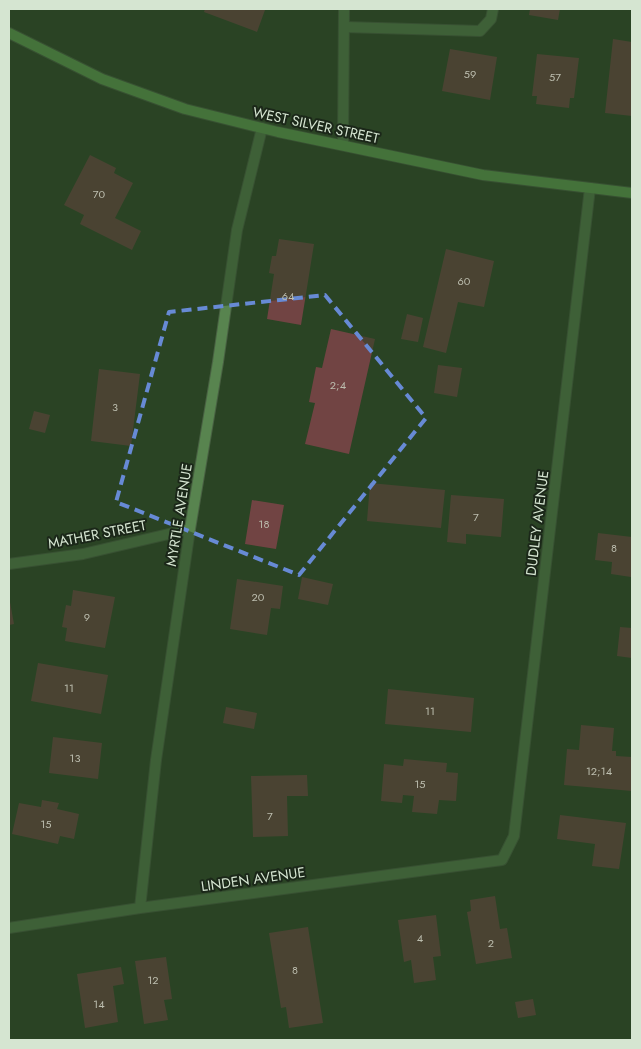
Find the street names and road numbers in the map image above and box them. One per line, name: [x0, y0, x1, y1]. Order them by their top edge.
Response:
street label: WEST SILVER STREET: [251, 102, 382, 148]
street label: MYRTLE AVENUE: [161, 462, 197, 568]
street label: DUDLEY AVENUE: [521, 469, 553, 577]
street label: MATHER STREET: [46, 515, 148, 553]
street label: LINDEN AVENUE: [200, 862, 306, 896]

